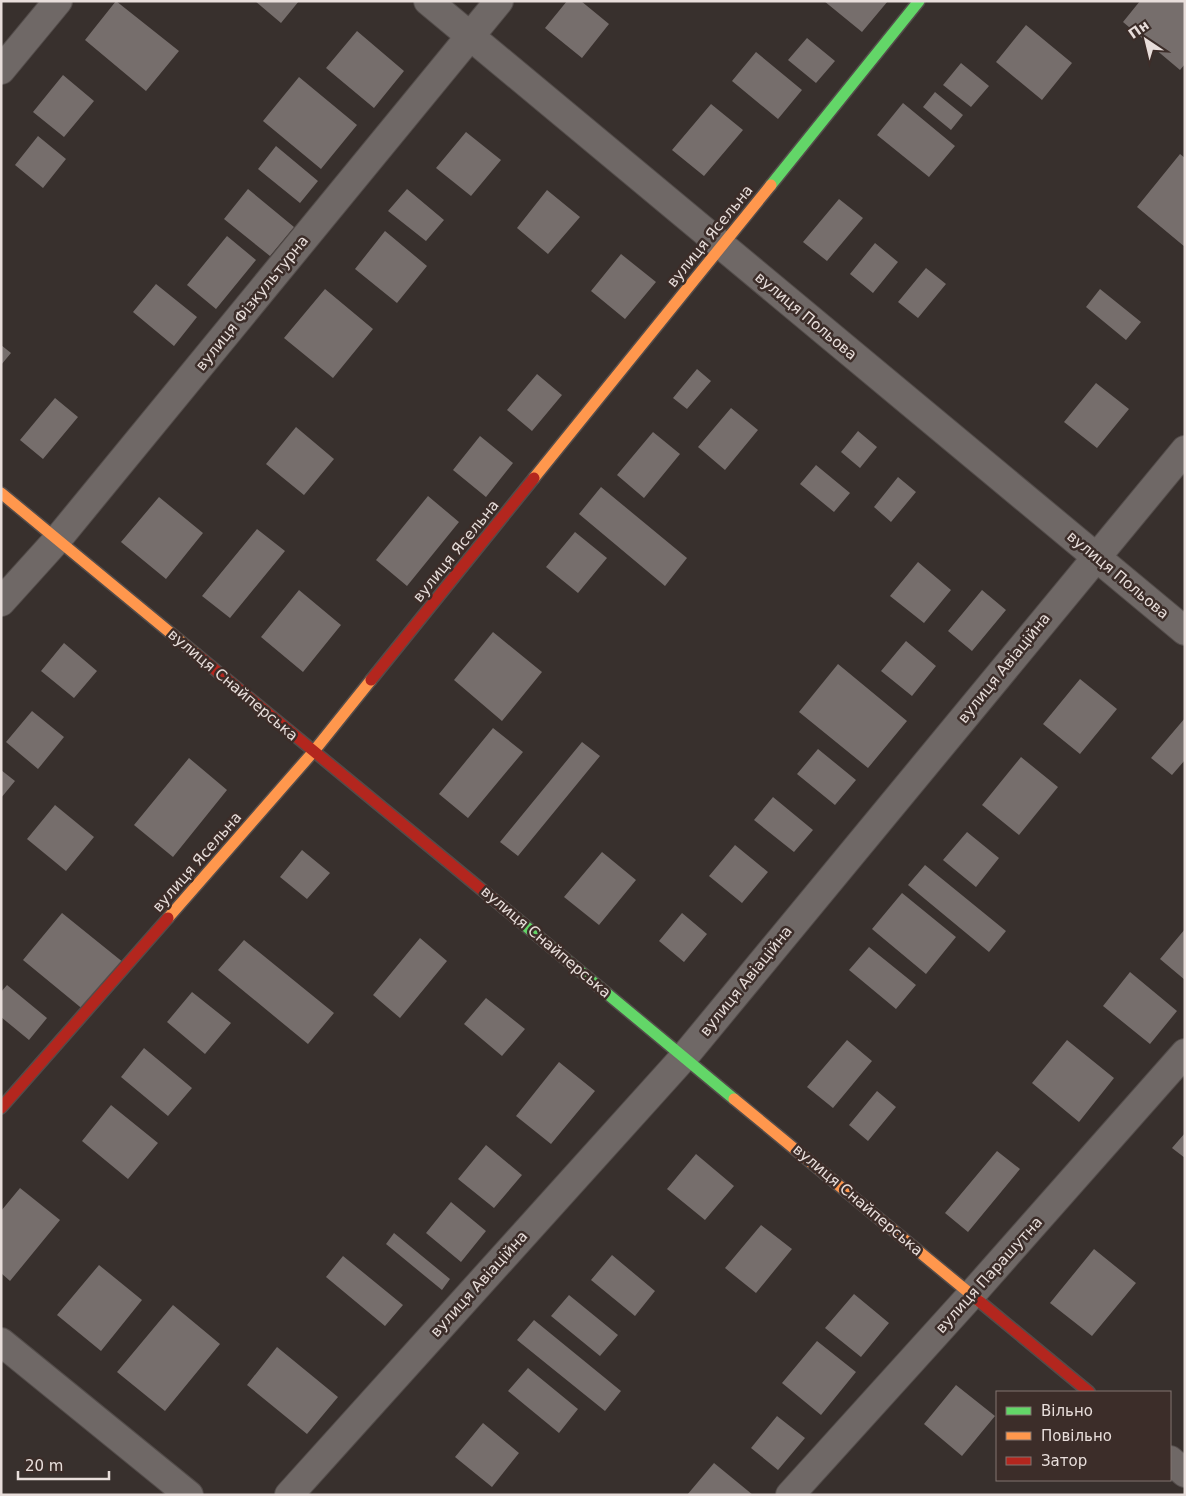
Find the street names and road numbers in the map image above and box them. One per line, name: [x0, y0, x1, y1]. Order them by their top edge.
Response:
street label: вулиця Ясельна: [663, 181, 757, 291]
street label: вулиця Фізкультурна: [192, 232, 312, 374]
street label: вулиця Польова: [752, 268, 860, 364]
street label: вулиця Ясельна: [409, 496, 503, 606]
street label: вулиця Польова: [1064, 527, 1172, 623]
street label: вулиця Авіаційна: [954, 609, 1054, 727]
street label: вулиця Снайперська: [164, 625, 302, 745]
street label: вулиця Ясельна: [149, 808, 245, 916]
street label: вулиця Снайперська: [477, 882, 615, 1002]
street label: вулиця Авіаційна: [696, 922, 796, 1040]
street label: вулиця Снайперська: [789, 1140, 927, 1260]
street label: вулиця Парашутна: [932, 1213, 1046, 1337]
street label: вулиця Авіаційна: [427, 1227, 531, 1341]

